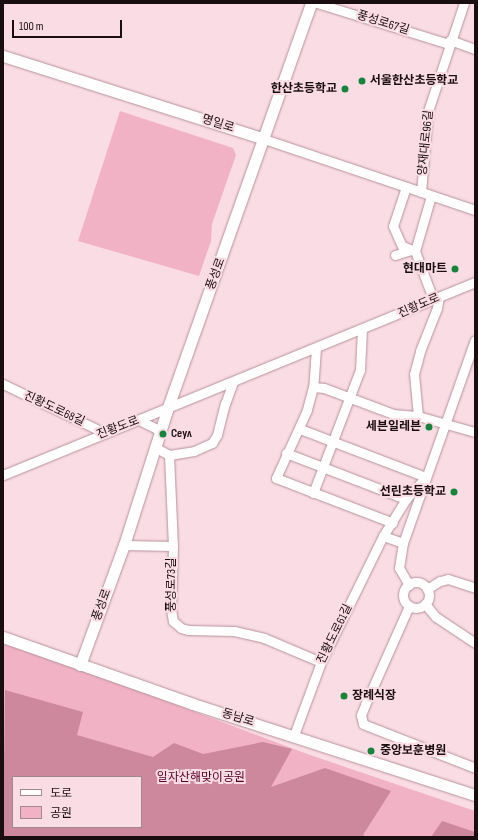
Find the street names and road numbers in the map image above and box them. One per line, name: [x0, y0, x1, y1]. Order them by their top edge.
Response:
street label: 풍성로67길: [355, 8, 411, 38]
street label: 양재대로96길: [415, 110, 437, 176]
street label: 명일로: [200, 112, 236, 136]
street label: 풍성로: [204, 256, 228, 292]
street label: 진황도로: [396, 291, 442, 321]
street label: 진황도로68길: [21, 389, 87, 429]
street label: 진황도로: [95, 413, 141, 443]
street label: 풍성로73길: [165, 558, 179, 612]
street label: 풍성로: [90, 587, 114, 623]
street label: 진황도로61길: [314, 602, 356, 666]
street label: 동남로: [220, 706, 256, 730]

